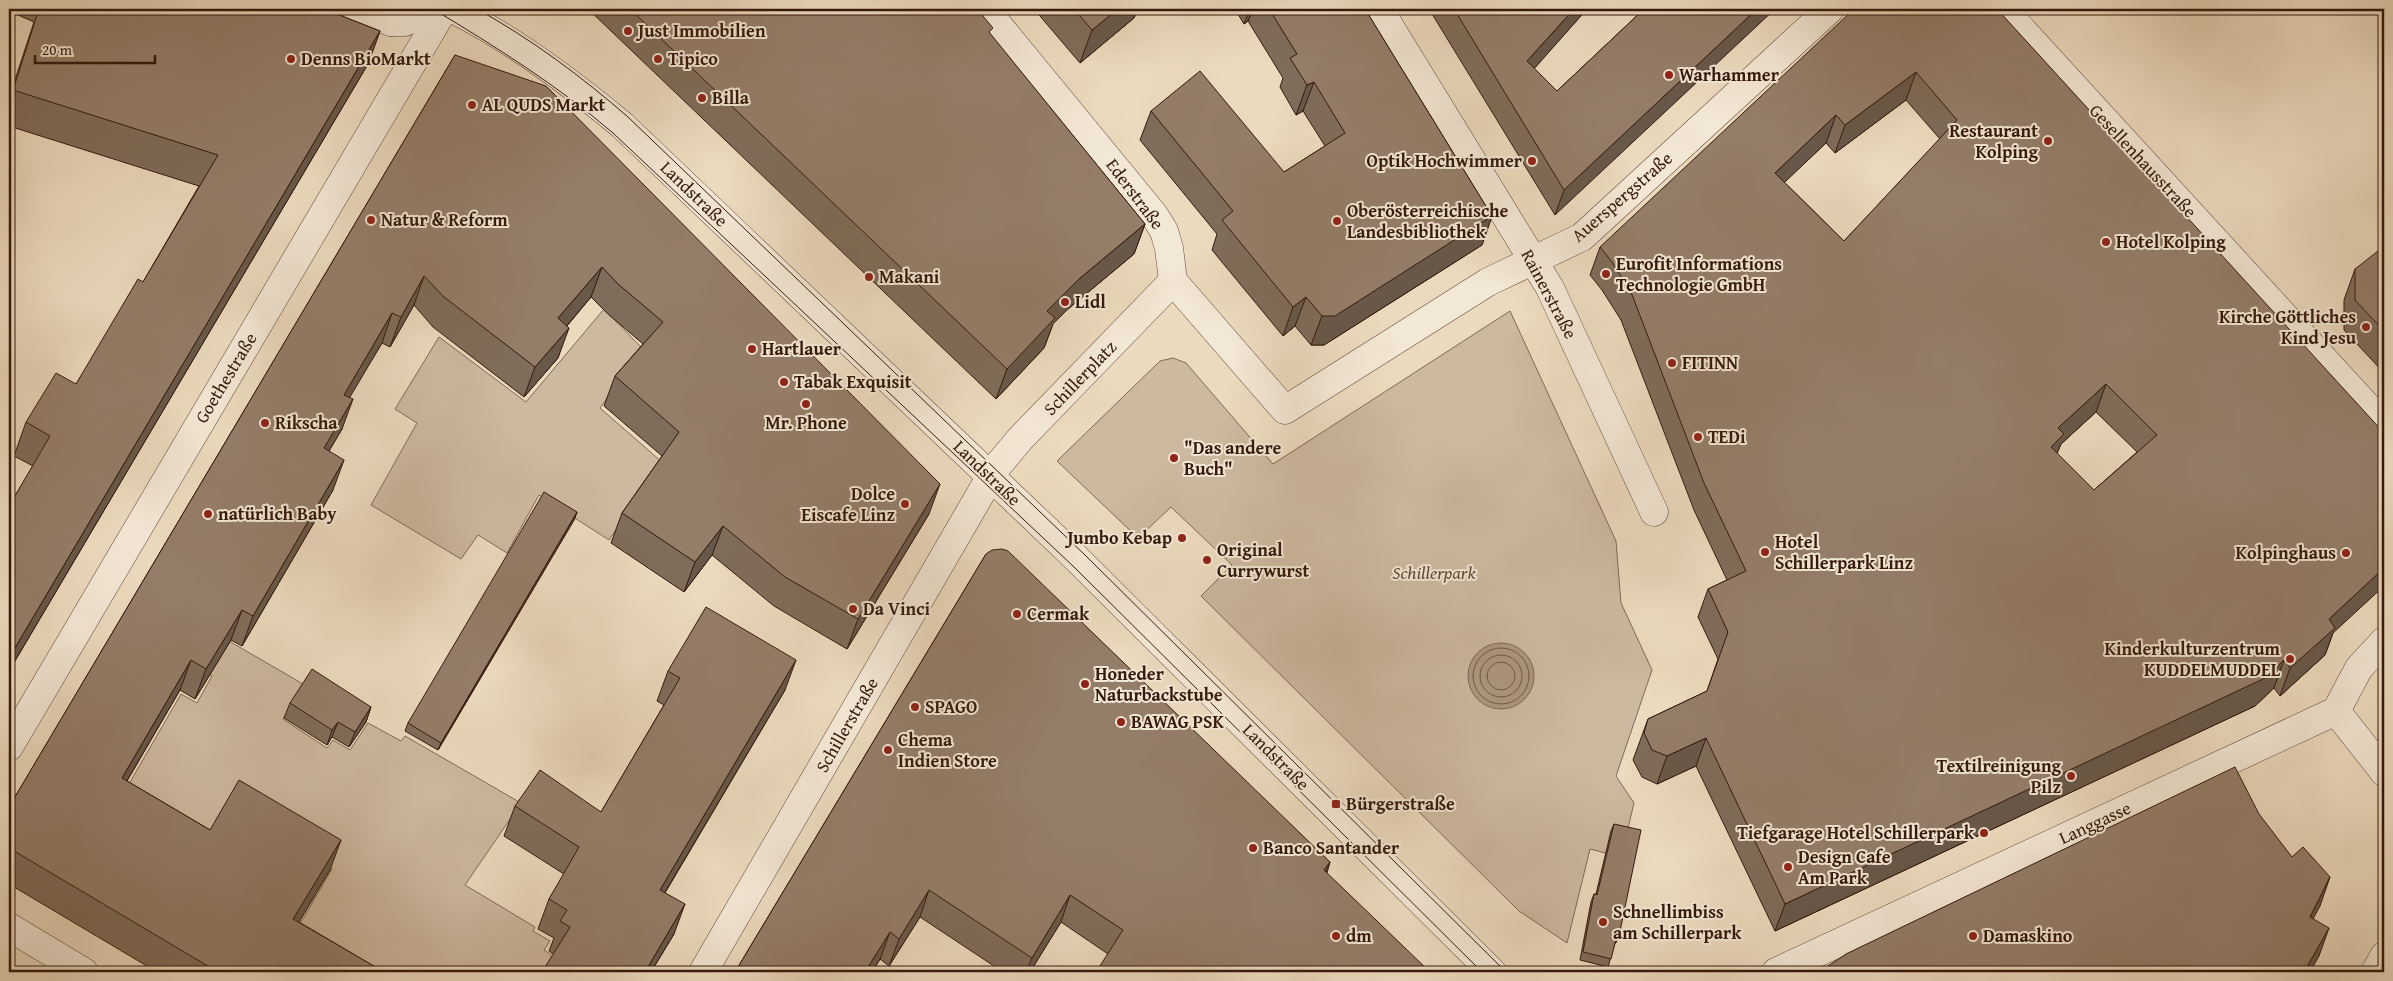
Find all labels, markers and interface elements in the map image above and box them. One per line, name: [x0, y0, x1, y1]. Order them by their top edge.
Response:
place label: Just Immobilien: [635, 17, 766, 44]
marker: Just Immobilien: [622, 25, 634, 37]
scale bar: [35, 32, 155, 64]
text: 20 m: [42, 39, 73, 60]
place label: Denns BioMarkt: [301, 45, 431, 72]
place label: Tipico: [668, 45, 718, 72]
marker: Denns BioMarkt: [285, 53, 297, 65]
marker: Tipico: [652, 53, 664, 65]
place label: Warhammer: [1679, 61, 1780, 88]
marker: Warhammer: [1663, 69, 1675, 81]
place label: Billa: [712, 84, 750, 111]
place label: AL QUDS Markt: [482, 91, 606, 118]
marker: Billa: [696, 92, 708, 104]
street label: Gesellenhausstraße: [2083, 98, 2203, 224]
marker: AL QUDS Markt: [466, 99, 478, 111]
place label: Restaurant Kolping: [1949, 117, 2039, 165]
marker: Restaurant Kolping: [2042, 135, 2054, 147]
street label: Auerspergstraße: [1565, 145, 1678, 248]
place label: Optik Hochwimmer: [1367, 147, 1523, 174]
street label: Ederstraße: [1100, 152, 1171, 235]
street label: Landstraße: [654, 154, 734, 233]
marker: Optik Hochwimmer: [1526, 155, 1538, 167]
place label: Oberösterreichische Landesbibliothek: [1347, 197, 1509, 245]
place label: Natur & Reform: [381, 206, 508, 233]
marker: Natur & Reform: [365, 214, 377, 226]
marker: Oberösterreichische Landesbibliothek: [1331, 215, 1343, 227]
place label: Hotel Kolping: [2116, 228, 2226, 255]
marker: Hotel Kolping: [2100, 236, 2112, 248]
street label: Rainerstraße: [1514, 244, 1584, 343]
place label: Eurofit Informations Technologie GmbH: [1616, 250, 1782, 298]
place label: Makani: [879, 263, 940, 290]
marker: Eurofit Informations Technologie GmbH: [1600, 268, 1612, 280]
marker: Makani: [863, 271, 875, 283]
place label: Lidl: [1075, 288, 1106, 315]
marker: Lidl: [1059, 296, 1071, 308]
place label: Kirche Göttliches Kind Jesu: [2219, 303, 2357, 351]
marker: Kirche Göttliches Kind Jesu: [2360, 321, 2372, 333]
street label: Goethestraße: [188, 327, 263, 428]
street label: Schillerplatz: [1037, 334, 1122, 421]
place label: Hartlauer: [762, 335, 842, 362]
marker: Hartlauer: [746, 343, 758, 355]
place label: FITINN: [1682, 349, 1738, 376]
marker: FITINN: [1666, 357, 1678, 369]
place label: Tabak Exquisit: [794, 368, 912, 395]
marker: Tabak Exquisit: [778, 376, 790, 388]
marker: Mr. Phone: [800, 398, 812, 410]
place label: Rikscha: [275, 409, 338, 436]
place label: Mr. Phone: [765, 409, 847, 436]
marker: Rikscha: [259, 417, 271, 429]
place label: TEDi: [1708, 423, 1746, 450]
marker: TEDi: [1692, 431, 1704, 443]
street label: Landstraße: [947, 433, 1027, 512]
place label: "Das andere Buch": [1184, 434, 1281, 482]
marker: "Das andere Buch": [1168, 452, 1180, 464]
place label: Dolce Eiscafe Linz: [801, 480, 895, 528]
marker: Dolce Eiscafe Linz: [899, 498, 911, 510]
place label: natürlich Baby: [218, 500, 337, 527]
marker: natürlich Baby: [202, 508, 214, 520]
place label: Jumbo Kebap: [1064, 524, 1172, 551]
place label: Hotel Schillerpark Linz: [1775, 528, 1913, 576]
marker: Jumbo Kebap: [1176, 532, 1188, 544]
place label: Original Currywurst: [1217, 536, 1310, 584]
place label: Kolpinghaus: [2236, 539, 2336, 566]
marker: Hotel Schillerpark Linz: [1759, 546, 1771, 558]
marker: Kolpinghaus: [2340, 547, 2352, 559]
marker: Original Currywurst: [1201, 554, 1213, 566]
park label: Schillerpark: [1392, 559, 1477, 586]
place label: Da Vinci: [863, 595, 930, 622]
place label: Cermak: [1027, 600, 1090, 627]
marker: Da Vinci: [847, 603, 859, 615]
marker: Cermak: [1011, 608, 1023, 620]
place label: Kinderkulturzentrum KUDDELMUDDEL: [2105, 635, 2281, 683]
marker: Kinderkulturzentrum KUDDELMUDDEL: [2284, 653, 2296, 665]
place label: Honeder Naturbackstube: [1095, 660, 1223, 708]
street label: Schillerstraße: [808, 672, 885, 777]
marker: Honeder Naturbackstube: [1079, 678, 1091, 690]
place label: SPAGO: [925, 693, 977, 720]
marker: SPAGO: [909, 701, 921, 713]
place label: BAWAG PSK: [1131, 708, 1225, 735]
marker: BAWAG PSK: [1115, 716, 1127, 728]
street label: Landstraße: [1237, 717, 1316, 796]
place label: Chema Indien Store: [898, 726, 997, 774]
marker: Chema Indien Store: [882, 744, 894, 756]
place label: Textilreinigung Pilz: [1936, 752, 2062, 800]
marker: Textilreinigung Pilz: [2065, 770, 2077, 782]
place label: Bürgerstraße: [1346, 790, 1455, 817]
street label: Langgasse: [2054, 794, 2135, 851]
marker: Bürgerstraße: [1330, 798, 1342, 810]
place label: Tiefgarage Hotel Schillerpark: [1737, 819, 1975, 846]
marker: Tiefgarage Hotel Schillerpark: [1978, 827, 1990, 839]
place label: Banco Santander: [1263, 834, 1400, 861]
marker: Banco Santander: [1247, 842, 1259, 854]
place label: Design Cafe Am Park: [1798, 843, 1891, 891]
marker: Design Cafe Am Park: [1782, 861, 1794, 873]
place label: Schnellimbiss am Schillerpark: [1613, 898, 1742, 946]
marker: Schnellimbiss am Schillerpark: [1597, 916, 1609, 928]
place label: dm: [1346, 922, 1372, 949]
place label: Damaskino: [1983, 922, 2073, 949]
marker: dm: [1330, 930, 1342, 942]
marker: Damaskino: [1967, 930, 1979, 942]

